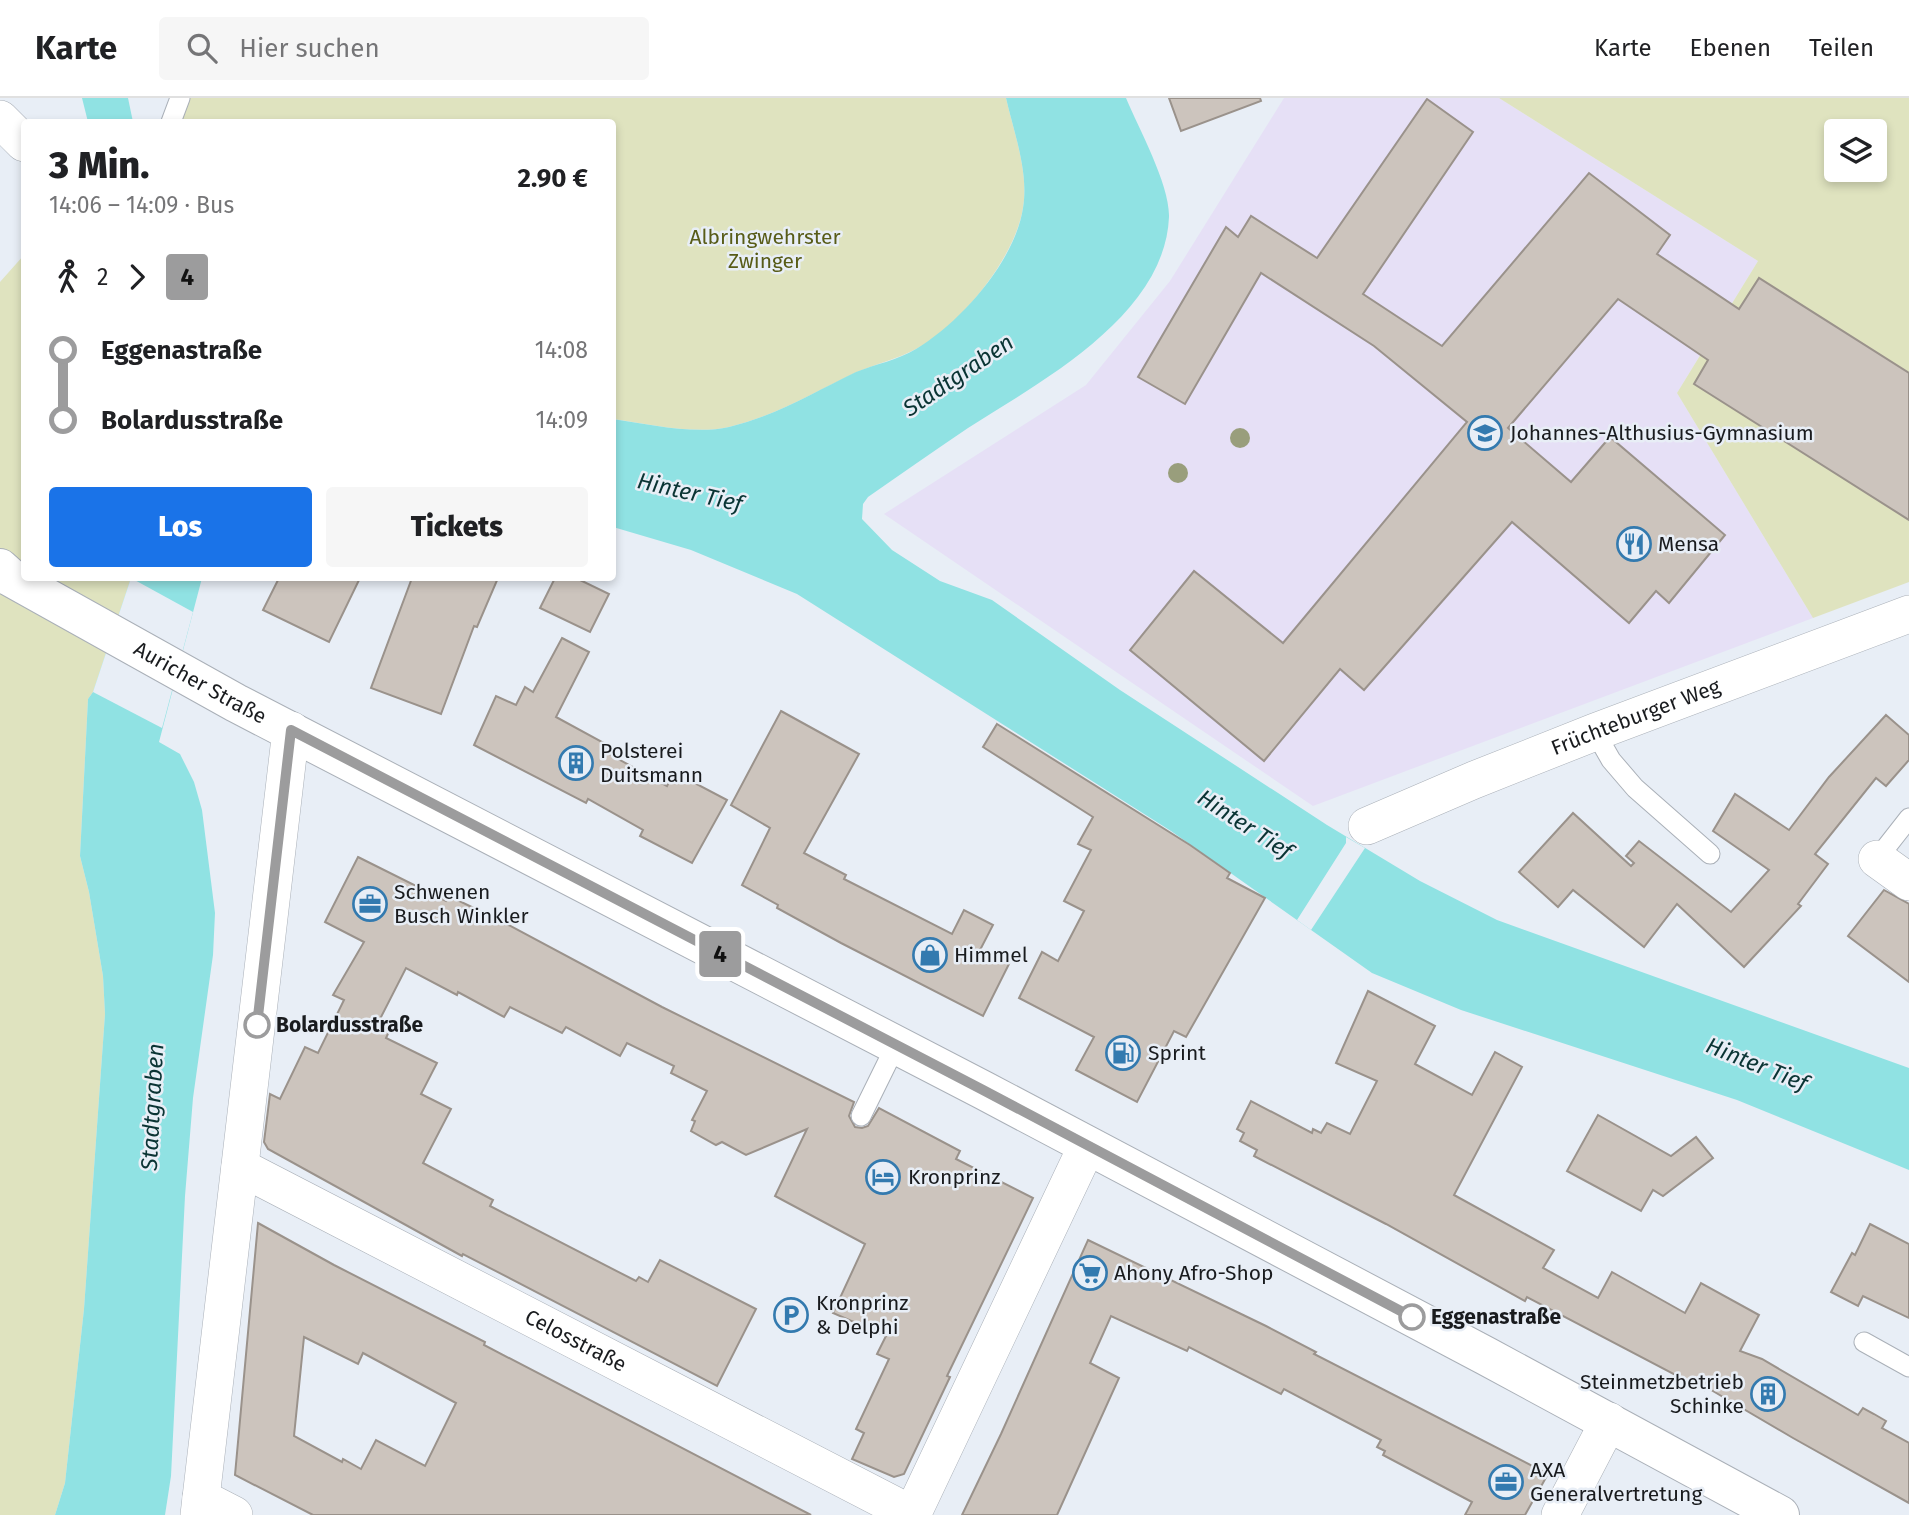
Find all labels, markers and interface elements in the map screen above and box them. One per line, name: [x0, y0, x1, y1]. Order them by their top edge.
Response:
search box: [159, 17, 649, 80]
text: Karte: [35, 28, 117, 68]
icon: search: [183, 29, 221, 67]
text: Hier suchen: [239, 33, 380, 64]
text: Karte: [1594, 34, 1652, 62]
text: Ebenen: [1690, 34, 1771, 62]
text: Teilen: [1809, 34, 1874, 62]
map controls: [1824, 119, 1887, 182]
button: layers: [1824, 119, 1887, 182]
text: 3 Min.: [49, 142, 149, 188]
text: 2.90 €: [518, 163, 588, 194]
text: 14:06 – 14:09 · Bus: [49, 191, 234, 219]
park label: Albringwehrster Zwinger: [689, 224, 841, 274]
icon: walk: [49, 258, 87, 296]
icon: forward: [118, 258, 156, 296]
text: 2: [97, 263, 108, 291]
text: 4: [180, 263, 194, 291]
water label: Stadtgraben: [897, 328, 1019, 423]
text: Eggenastraße: [101, 335, 262, 366]
text: 14:08: [535, 336, 588, 364]
text: Bolardusstraße: [101, 405, 283, 436]
text: 14:09: [536, 406, 588, 434]
school or university icon: Johannes-Althusius-Gymnasium: [1466, 414, 1504, 452]
place label: Johannes-Althusius-Gymnasium: [1510, 420, 1814, 446]
water label: Hinter Tief: [635, 466, 749, 518]
button: Los: [49, 487, 312, 567]
button: Tickets: [326, 487, 588, 567]
restaurant icon: Mensa: [1615, 525, 1653, 563]
place label: Mensa: [1658, 531, 1719, 557]
street label: Auricher Straße: [129, 636, 271, 730]
street label: Früchteburger Weg: [1547, 673, 1724, 761]
place label: Polsterei Duitsmann: [600, 738, 703, 788]
building icon: Polsterei Duitsmann: [557, 744, 595, 782]
water label: Hinter Tief: [1192, 783, 1300, 867]
place label: Schwenen Busch Winkler: [394, 879, 529, 929]
office icon: Schwenen Busch Winkler: [351, 885, 389, 923]
line badge: 4: [697, 931, 743, 977]
shop icon: Himmel: [911, 936, 949, 974]
text: 4: [713, 940, 727, 968]
place label: Himmel: [954, 942, 1028, 968]
marker: Bolardusstraße: [244, 1012, 270, 1038]
place label: Bolardusstraße: [276, 1012, 423, 1038]
water label: Hinter Tief: [1702, 1031, 1815, 1098]
fuel station icon: Sprint: [1104, 1034, 1142, 1072]
place label: Sprint: [1148, 1040, 1206, 1066]
water label: Stadtgraben: [135, 1043, 169, 1172]
hotel icon: Kronprinz: [864, 1158, 902, 1196]
place label: Kronprinz: [908, 1164, 1000, 1190]
supermarket icon: Ahony Afro-Shop: [1071, 1254, 1109, 1292]
place label: Ahony Afro-Shop: [1114, 1260, 1274, 1286]
place label: Kronprinz & Delphi: [816, 1290, 908, 1340]
parking icon: Kronprinz & Delphi: [772, 1296, 810, 1334]
street label: Celosstraße: [521, 1304, 631, 1378]
marker: Eggenastraße: [1399, 1304, 1425, 1330]
place label: Eggenastraße: [1431, 1304, 1561, 1330]
place label: Steinmetzbetrieb Schinke: [1580, 1369, 1744, 1419]
building icon: Steinmetzbetrieb Schinke: [1749, 1375, 1787, 1413]
place label: AXA Generalvertretung: [1530, 1457, 1702, 1507]
office icon: AXA Generalvertretung: [1487, 1463, 1525, 1501]

